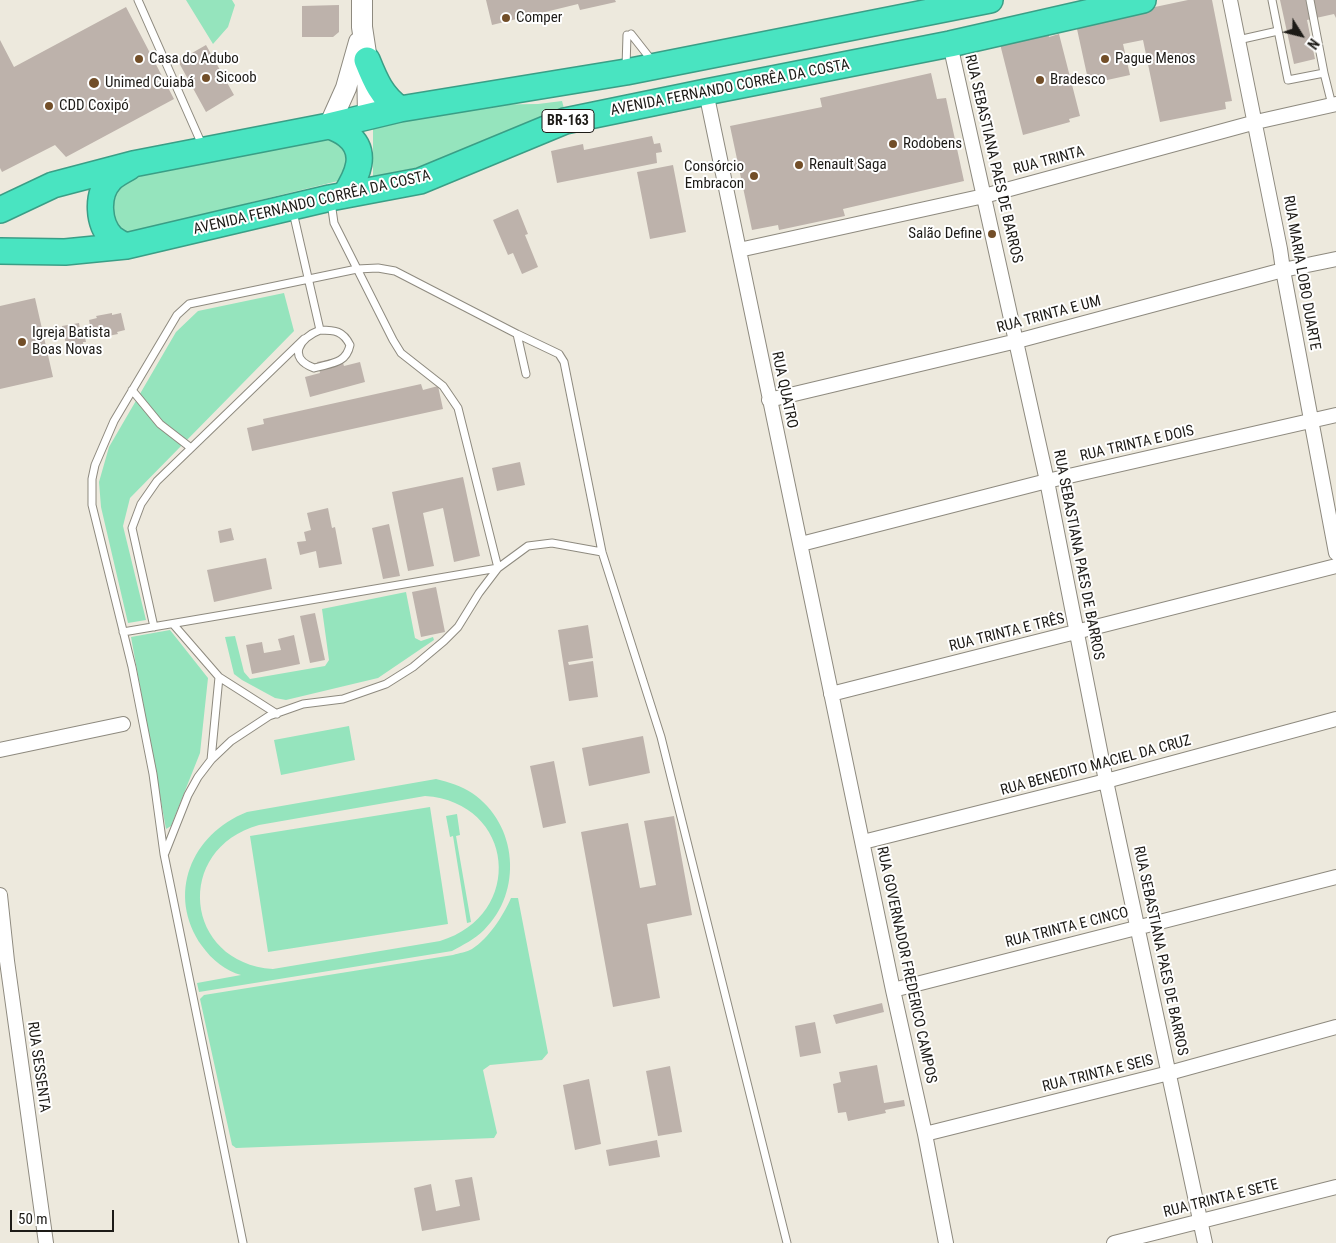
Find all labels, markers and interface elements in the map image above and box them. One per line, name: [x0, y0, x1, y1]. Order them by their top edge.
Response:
place label: Comper: [516, 9, 562, 27]
north arrow: [1276, 10, 1326, 60]
marker: Comper: [500, 12, 512, 24]
text: N: [1304, 36, 1322, 52]
place label: Casa do Adubo: [149, 50, 239, 68]
place label: Pague Menos: [1115, 50, 1196, 68]
marker: Casa do Adubo: [133, 53, 145, 65]
street label: RUA SEBASTIANA PAES DE BARROS: [960, 53, 1026, 265]
marker: Pague Menos: [1099, 53, 1111, 65]
street label: AVENIDA FERNANDO CORRÊA DA COSTA: [609, 56, 851, 120]
place label: Sicoob: [216, 69, 257, 87]
place label: Bradesco: [1050, 71, 1105, 89]
marker: Sicoob: [200, 72, 212, 84]
place label: Unimed Cuiabá: [105, 74, 194, 92]
marker: Bradesco: [1034, 74, 1046, 86]
marker: Unimed Cuiabá: [87, 76, 101, 90]
place label: CDD Coxipó: [59, 97, 129, 115]
marker: CDD Coxipó: [43, 100, 55, 112]
road number: BR-163: [542, 110, 594, 132]
place label: Rodobens: [903, 135, 962, 153]
marker: Rodobens: [887, 138, 899, 150]
street label: RUA TRINTA: [1012, 143, 1086, 179]
place label: Renault Saga: [809, 156, 887, 174]
place label: Consórcio Embracon: [684, 158, 744, 193]
marker: Renault Saga: [793, 159, 805, 171]
street label: AVENIDA FERNANDO CORRÊA DA COSTA: [192, 167, 432, 239]
marker: Consórcio Embracon: [748, 170, 760, 182]
street label: RUA MARIA LOBO DUARTE: [1279, 194, 1323, 352]
place label: Salão Define: [908, 225, 982, 243]
marker: Salão Define: [986, 228, 998, 240]
street label: RUA TRINTA E UM: [995, 292, 1103, 338]
place label: Igreja Batista Boas Novas: [32, 324, 110, 359]
marker: Igreja Batista Boas Novas: [16, 336, 28, 348]
street label: RUA QUATRO: [767, 350, 801, 430]
street label: RUA TRINTA E DOIS: [1078, 422, 1196, 466]
street label: RUA SEBASTIANA PAES DE BARROS: [1049, 448, 1107, 662]
street label: RUA TRINTA E TRÊS: [948, 610, 1066, 656]
street label: RUA BENEDITO MACIEL DA CRUZ: [999, 732, 1193, 800]
street label: RUA GOVERNADOR FREDERICO CAMPOS: [872, 845, 940, 1085]
street label: RUA SEBASTIANA PAES DE BARROS: [1129, 845, 1191, 1057]
street label: RUA TRINTA E CINCO: [1004, 904, 1130, 952]
street label: RUA SESSENTA: [23, 1020, 53, 1114]
street label: RUA TRINTA E SEIS: [1041, 1051, 1155, 1097]
street label: RUA TRINTA E SETE: [1162, 1176, 1280, 1222]
scale bar: [12, 1200, 116, 1232]
text: 50 m: [18, 1210, 48, 1228]

